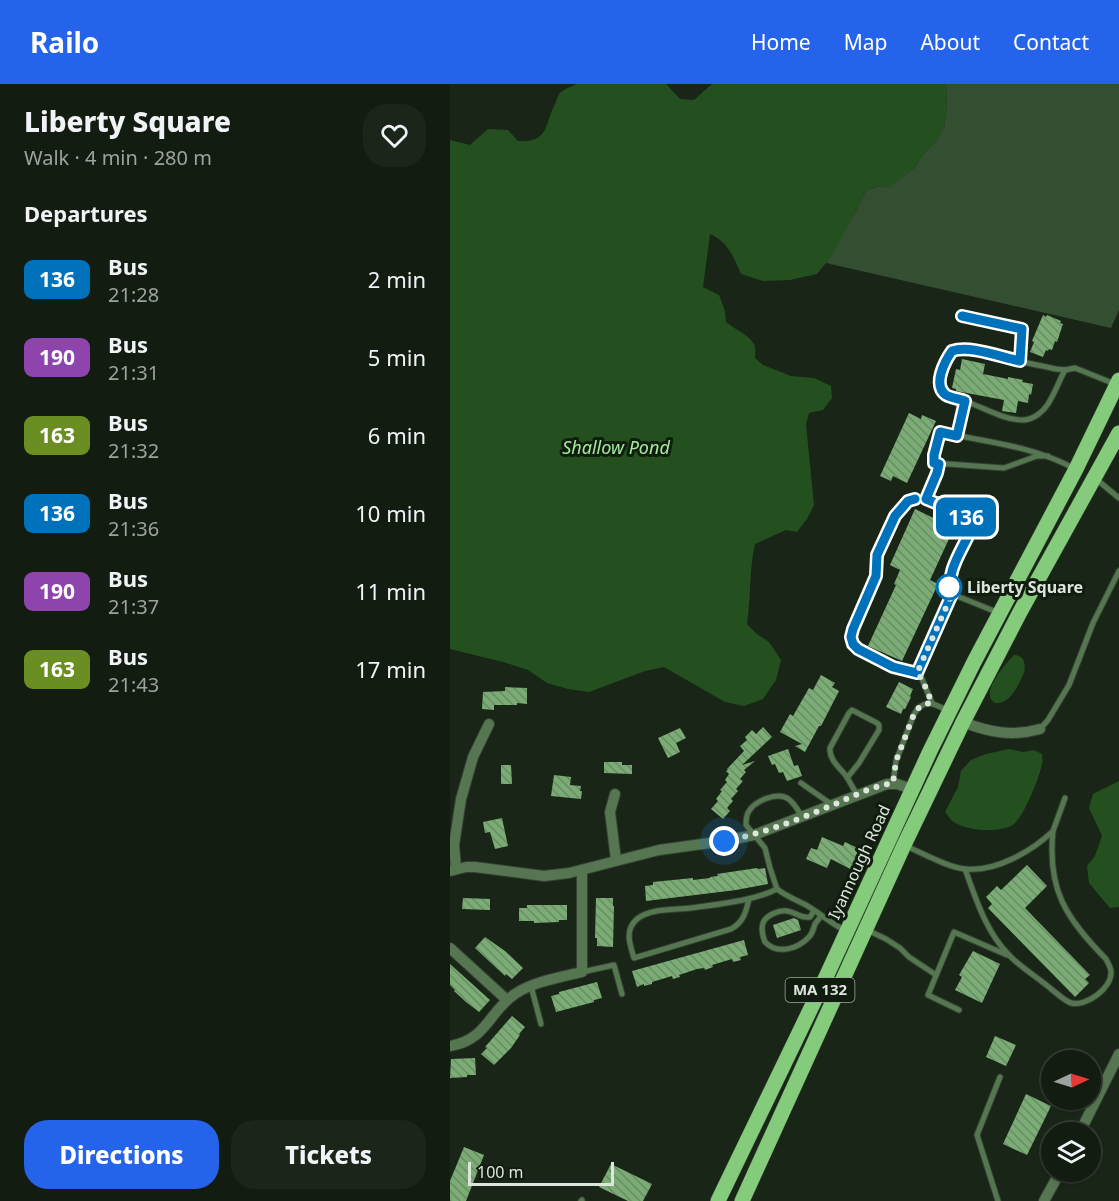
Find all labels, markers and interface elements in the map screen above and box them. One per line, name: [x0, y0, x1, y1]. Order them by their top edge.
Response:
text: Railo: [30, 23, 99, 61]
text: Home: [751, 28, 811, 56]
text: Map: [844, 28, 887, 56]
text: About: [920, 28, 980, 56]
text: Contact: [1013, 28, 1089, 56]
text: Liberty Square: [24, 102, 231, 140]
button: heart: [363, 104, 426, 167]
text: Walk · 4 min · 280 m: [24, 144, 212, 171]
text: Departures: [24, 198, 148, 228]
text: Bus: [108, 251, 148, 281]
text: 2 min: [368, 264, 426, 294]
text: 136: [39, 265, 75, 293]
text: 21:28: [108, 281, 159, 308]
text: Bus: [108, 329, 148, 359]
text: 5 min: [368, 342, 426, 372]
text: 190: [39, 343, 75, 371]
text: 21:31: [108, 359, 159, 386]
text: Bus: [108, 407, 148, 437]
text: 6 min: [368, 420, 426, 450]
text: 163: [39, 421, 75, 449]
water label: Shallow Pond: [562, 435, 670, 459]
text: 21:32: [108, 437, 159, 464]
text: Bus: [108, 485, 148, 515]
text: 10 min: [355, 498, 426, 528]
line badge: 136: [932, 498, 1000, 536]
text: 136: [39, 499, 75, 527]
text: 136: [948, 503, 984, 531]
text: 21:36: [108, 515, 159, 542]
text: Bus: [108, 563, 148, 593]
marker: Liberty Square: [936, 574, 962, 600]
text: 11 min: [355, 576, 426, 606]
place label: Liberty Square: [967, 576, 1083, 598]
text: 190: [39, 577, 75, 605]
text: 21:37: [108, 593, 159, 620]
text: Bus: [108, 641, 148, 671]
text: 17 min: [355, 654, 426, 684]
text: 163: [39, 655, 75, 683]
text: 21:43: [108, 671, 159, 698]
street label: Iyannough Road: [823, 801, 895, 923]
your location: [709, 826, 739, 856]
road number: MA 132: [786, 978, 854, 1002]
north arrow: [1041, 1050, 1101, 1110]
map controls: [1041, 1050, 1101, 1182]
button: Directions: [24, 1120, 219, 1189]
button: Tickets: [231, 1120, 426, 1189]
button: layers: [1041, 1122, 1101, 1182]
scale bar: [468, 1159, 614, 1186]
text: 100 m: [477, 1161, 524, 1183]

